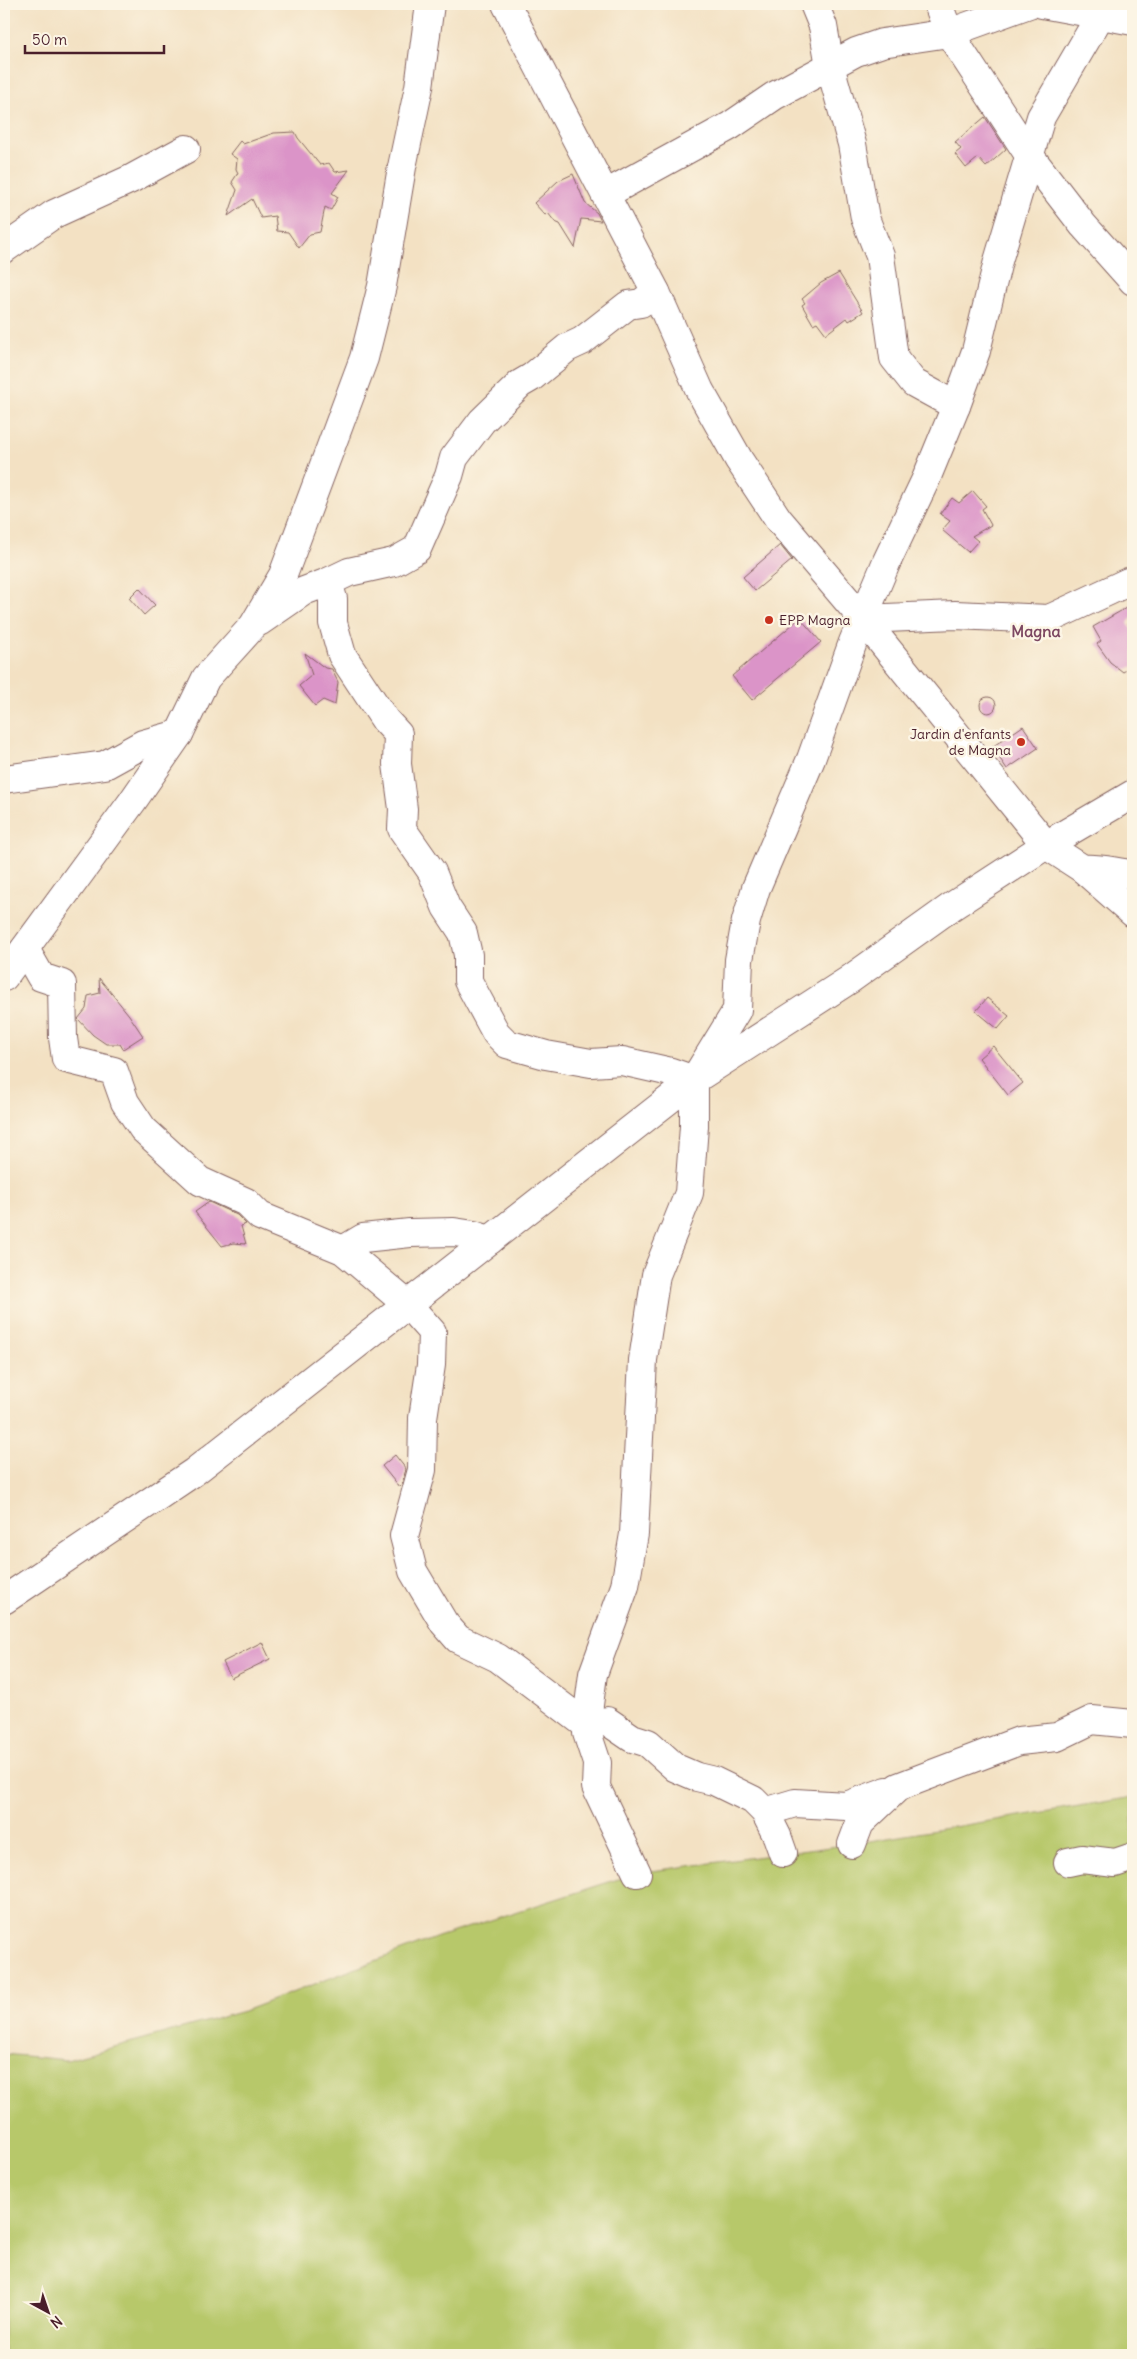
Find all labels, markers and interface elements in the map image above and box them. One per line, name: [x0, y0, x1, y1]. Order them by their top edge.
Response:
scale bar: [25, 22, 164, 54]
text: 50 m: [32, 30, 67, 49]
place label: EPP Magna: [779, 611, 851, 629]
marker: EPP Magna: [763, 614, 775, 626]
district label: Magna: [1011, 621, 1061, 642]
place label: Jardin d'enfants de Magna: [910, 725, 1011, 759]
marker: Jardin d'enfants de Magna: [1015, 736, 1027, 748]
north arrow: [22, 2286, 72, 2336]
text: N: [47, 2312, 66, 2332]

